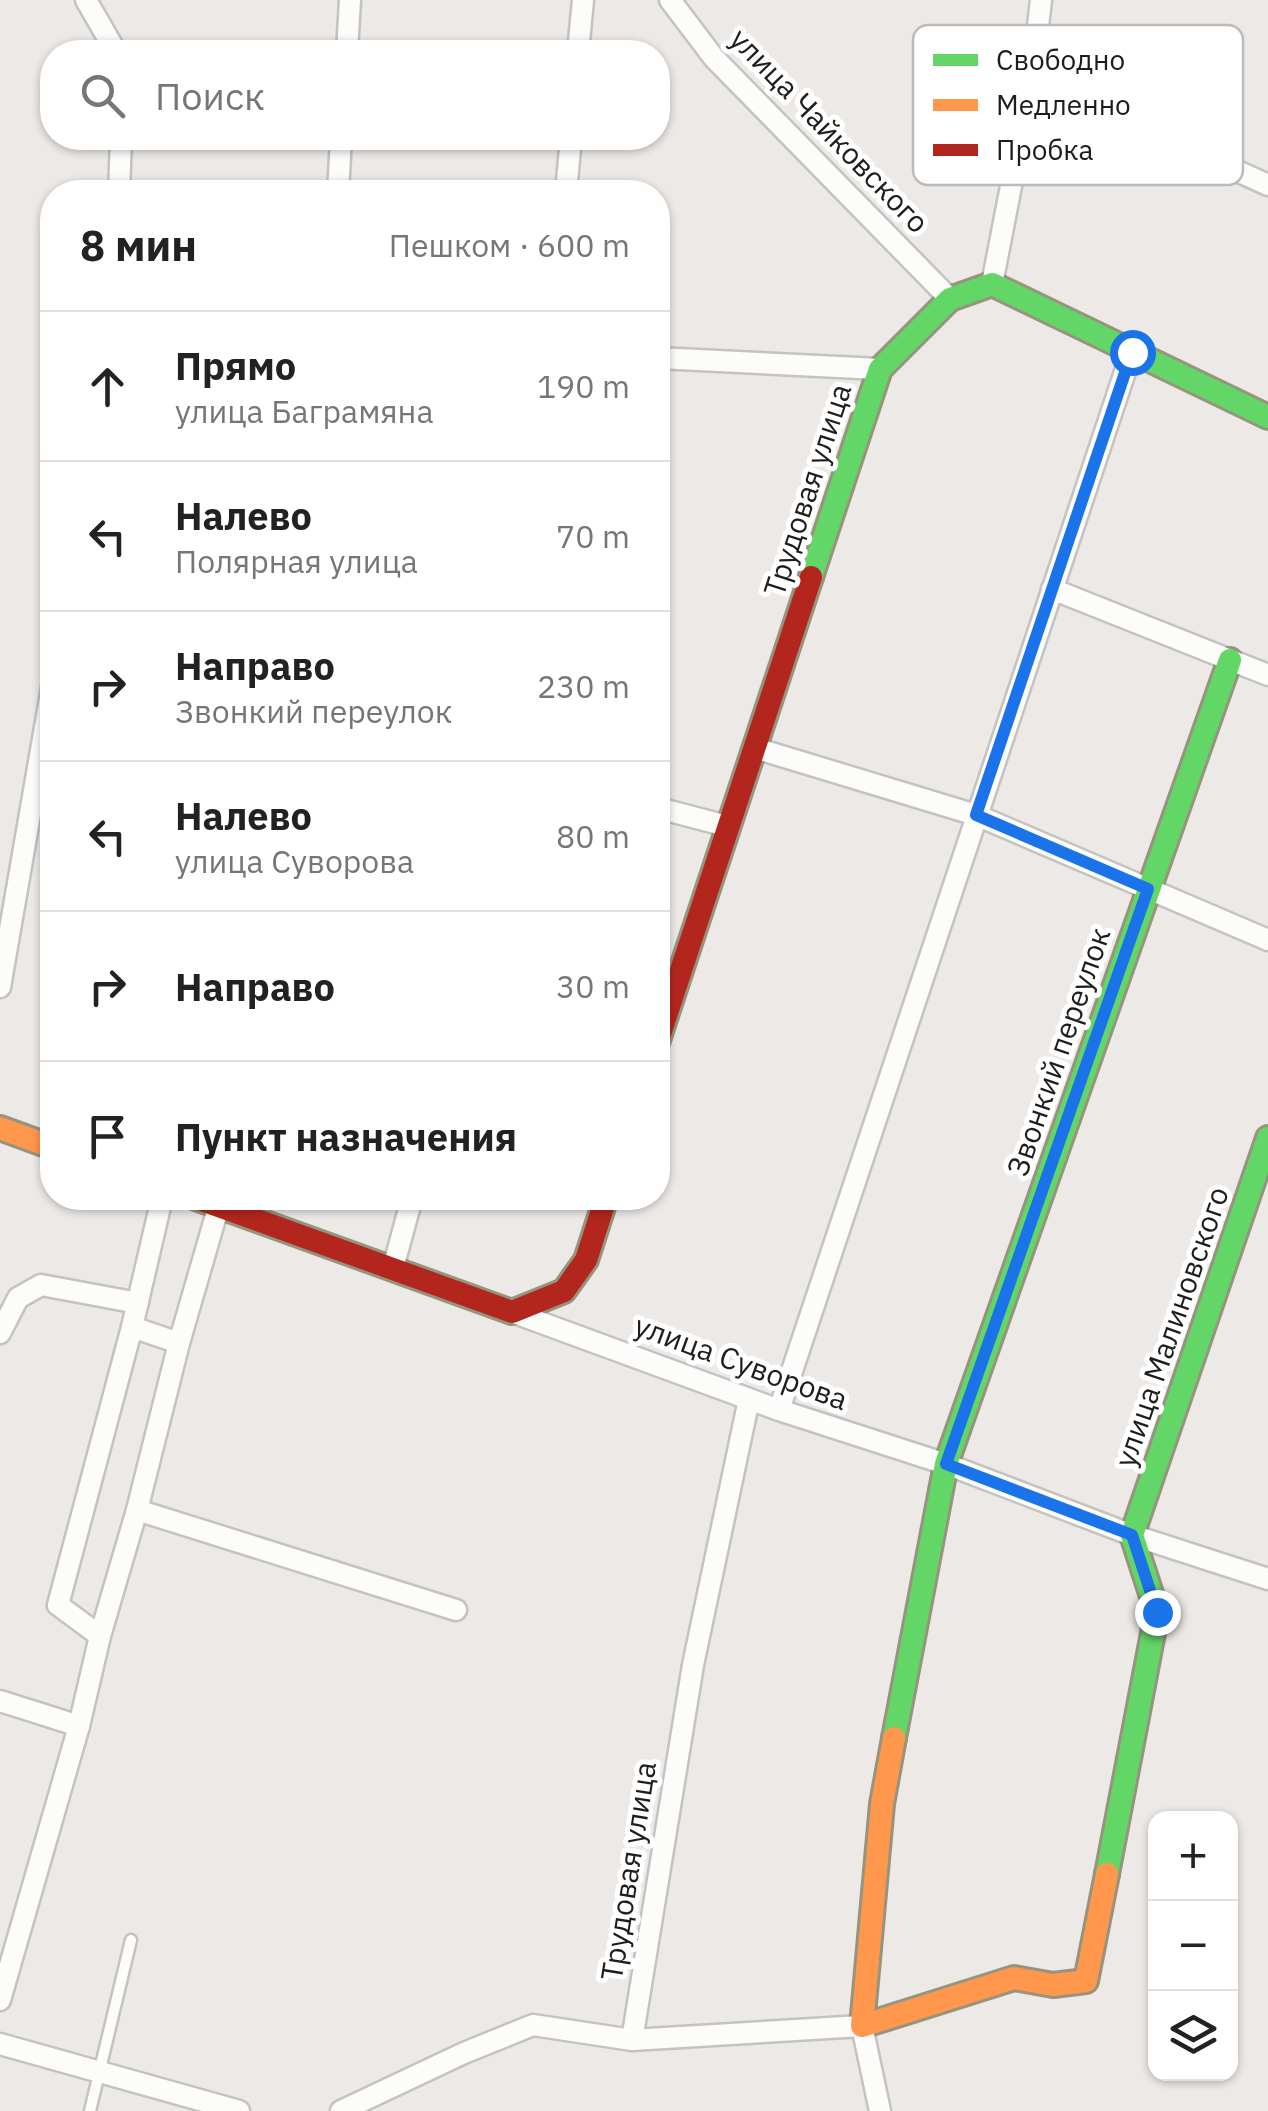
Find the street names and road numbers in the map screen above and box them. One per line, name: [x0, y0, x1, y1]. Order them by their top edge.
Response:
street label: улица Чайковского: [722, 19, 938, 241]
street label: Трудовая улица: [754, 378, 859, 601]
street label: Звонкий переулок: [997, 922, 1118, 1181]
street label: улица Малиновского: [1104, 1181, 1237, 1472]
street label: улица Суворова: [630, 1305, 853, 1418]
street label: Трудовая улица: [591, 1759, 664, 1983]

